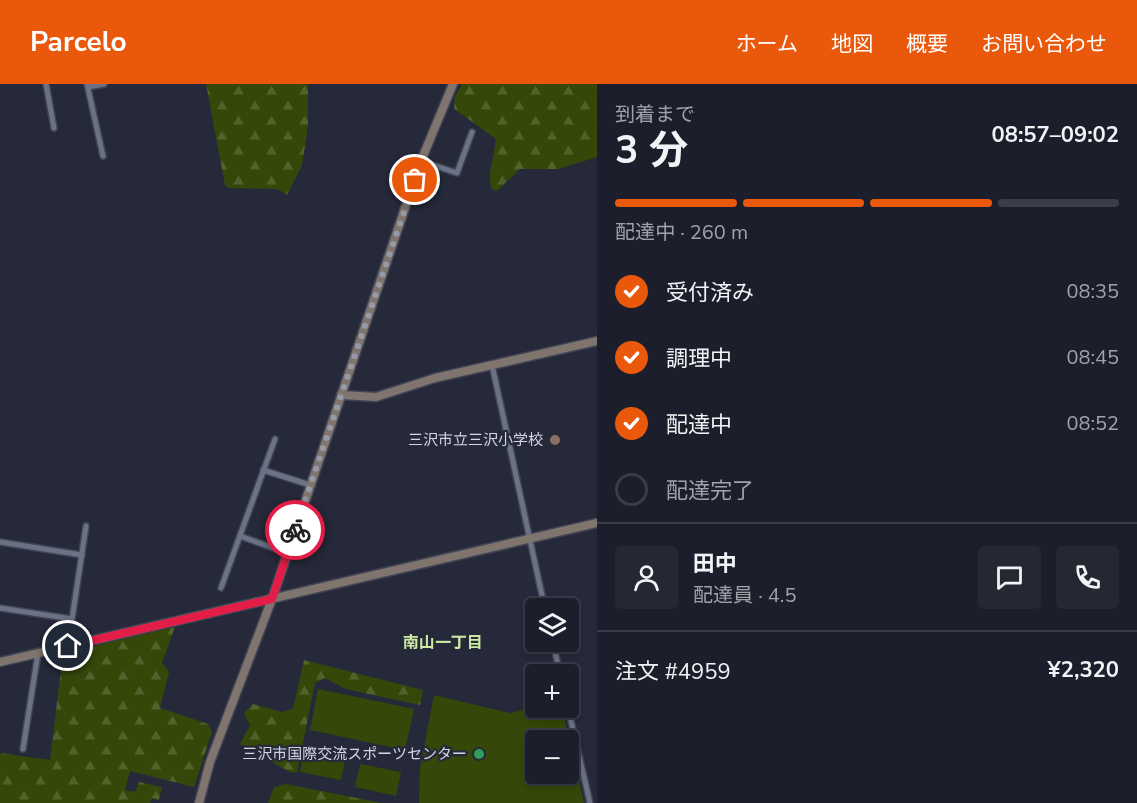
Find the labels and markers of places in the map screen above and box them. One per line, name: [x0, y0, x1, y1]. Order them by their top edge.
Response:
pin: [389, 154, 440, 205]
place label: 三沢市立三沢小学校: [408, 430, 543, 450]
marker: 三沢市立三沢小学校: [548, 433, 562, 447]
pin: [42, 620, 93, 671]
place label: 三沢市国際交流スポーツセンター: [242, 744, 467, 764]
marker: 三沢市国際交流スポーツセンター: [472, 747, 486, 761]

